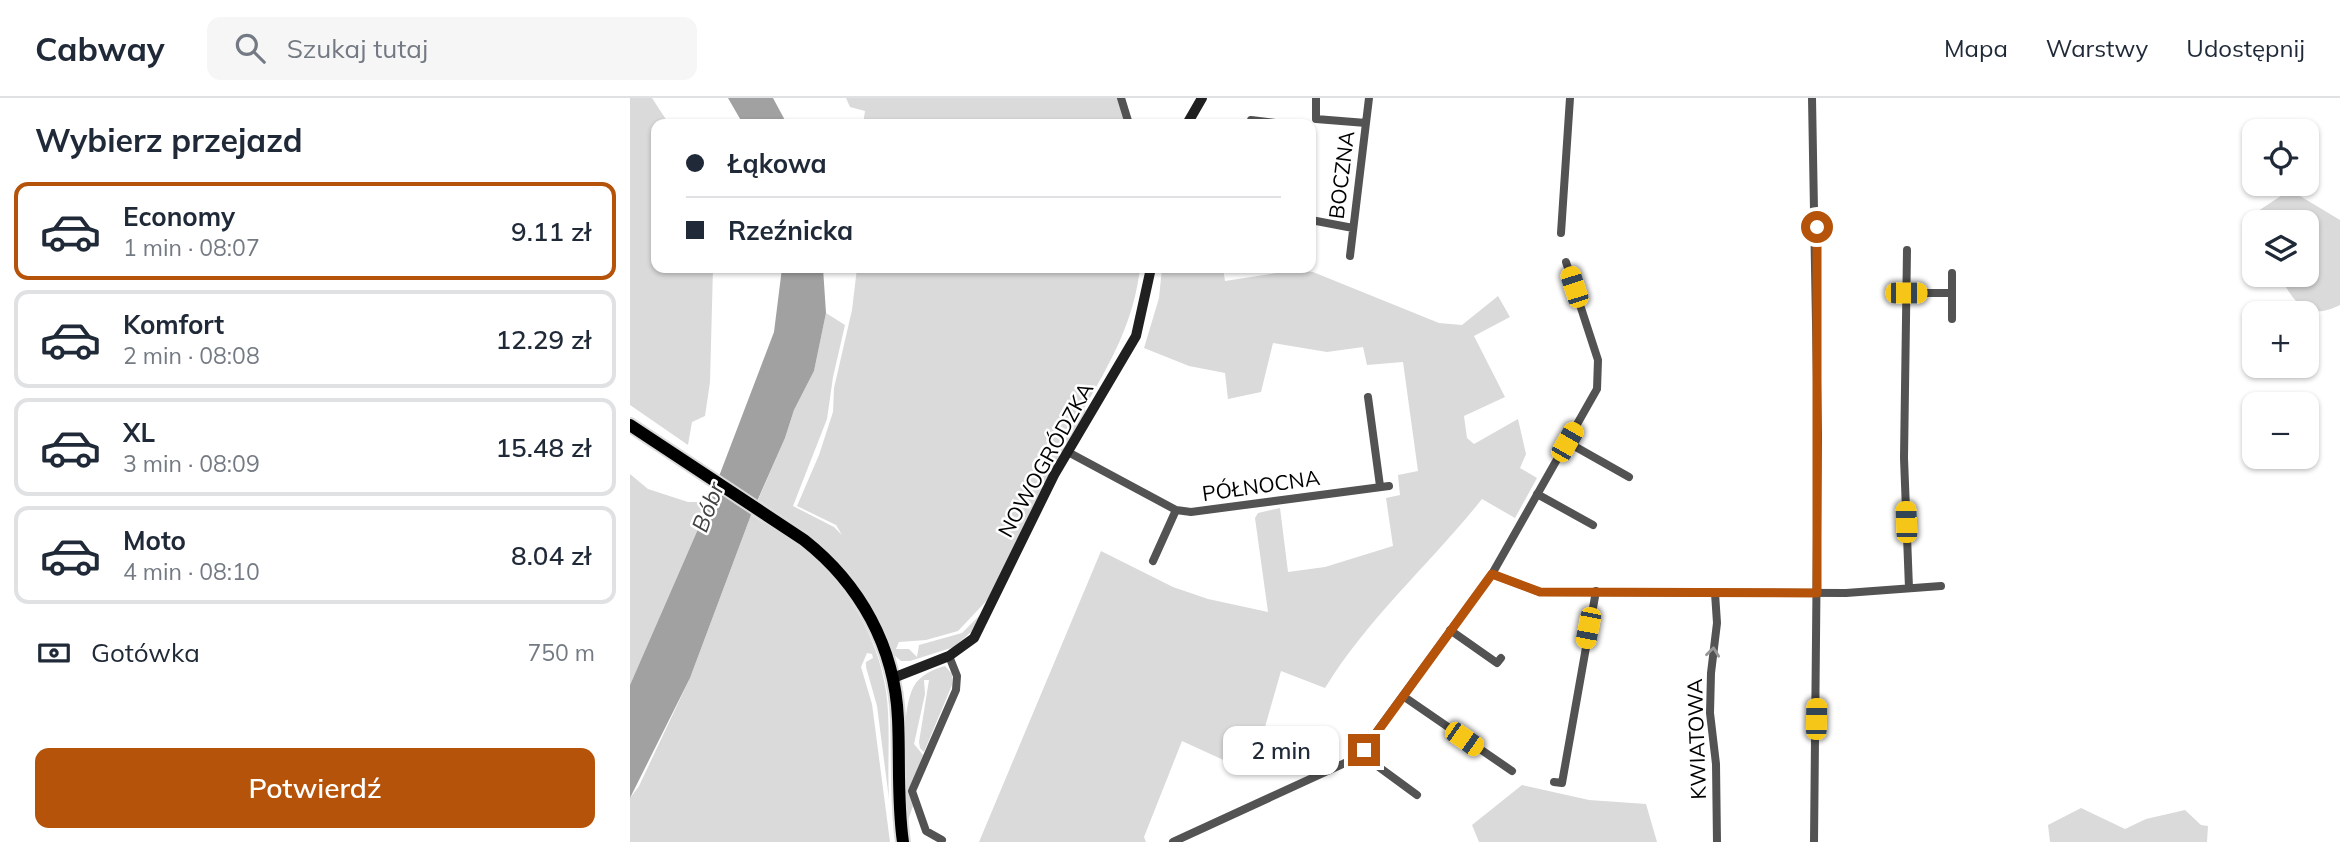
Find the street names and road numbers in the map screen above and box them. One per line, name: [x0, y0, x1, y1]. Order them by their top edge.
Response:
street label: BOCZNA: [1323, 129, 1359, 220]
street label: NOWOGRÓDZKA: [992, 377, 1099, 541]
street label: PÓŁNOCNA: [1200, 464, 1322, 506]
street label: KWIATOWA: [1681, 678, 1711, 800]

